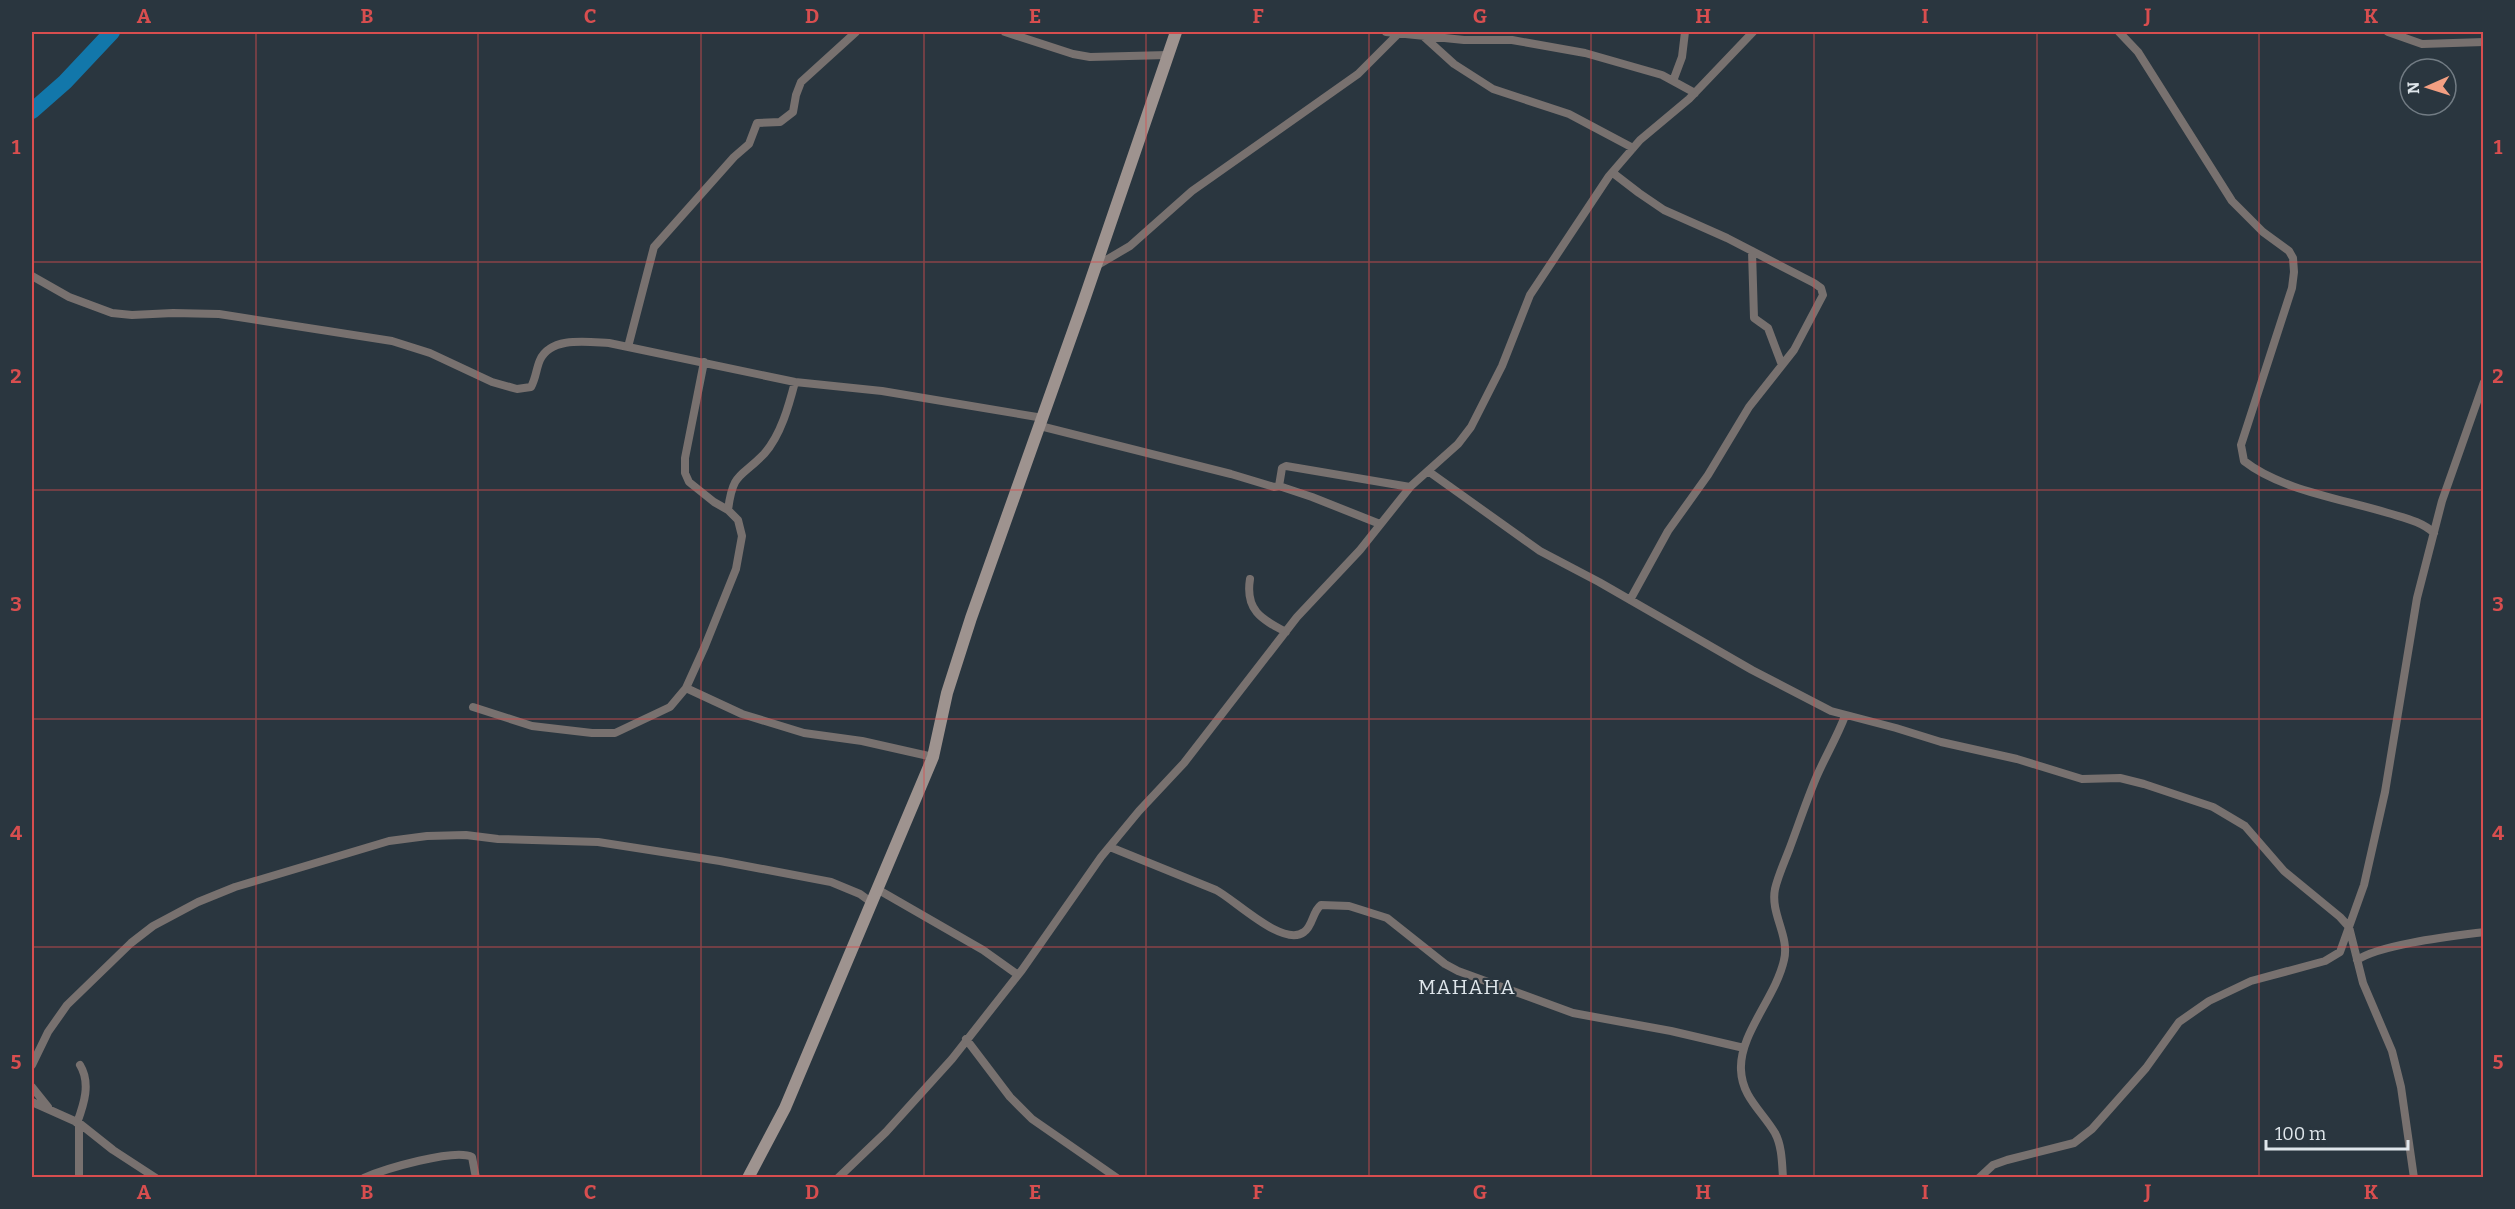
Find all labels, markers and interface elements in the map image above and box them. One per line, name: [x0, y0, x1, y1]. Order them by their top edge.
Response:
text: A: [137, 4, 152, 28]
text: B: [361, 4, 374, 28]
text: C: [584, 4, 596, 28]
text: D: [805, 4, 819, 28]
text: E: [1029, 4, 1041, 28]
text: F: [1252, 4, 1264, 28]
text: G: [1473, 4, 1487, 28]
text: H: [1695, 4, 1711, 28]
text: I: [1921, 4, 1929, 28]
text: J: [2144, 4, 2152, 28]
text: K: [2364, 4, 2379, 28]
north arrow: [2398, 57, 2458, 117]
text: N: [2404, 81, 2423, 94]
text: 1: [12, 135, 21, 159]
text: 1: [2494, 135, 2503, 159]
text: 2: [10, 364, 22, 388]
text: 2: [2492, 364, 2504, 388]
text: 3: [10, 592, 22, 616]
text: 3: [2492, 592, 2504, 616]
text: 4: [10, 821, 22, 845]
text: 4: [2492, 821, 2504, 845]
district label: MAHAHA: [1418, 975, 1516, 999]
text: 5: [11, 1050, 22, 1074]
text: 5: [2493, 1050, 2504, 1074]
scale bar: [2266, 1113, 2408, 1151]
text: 100 m: [2275, 1123, 2326, 1145]
text: A: [137, 1180, 152, 1204]
text: B: [361, 1180, 374, 1204]
text: C: [584, 1180, 596, 1204]
text: D: [805, 1180, 819, 1204]
text: E: [1029, 1180, 1041, 1204]
text: F: [1252, 1180, 1264, 1204]
text: G: [1473, 1180, 1487, 1204]
text: H: [1695, 1180, 1711, 1204]
text: I: [1921, 1180, 1929, 1204]
text: J: [2144, 1180, 2152, 1204]
text: K: [2364, 1180, 2379, 1204]

